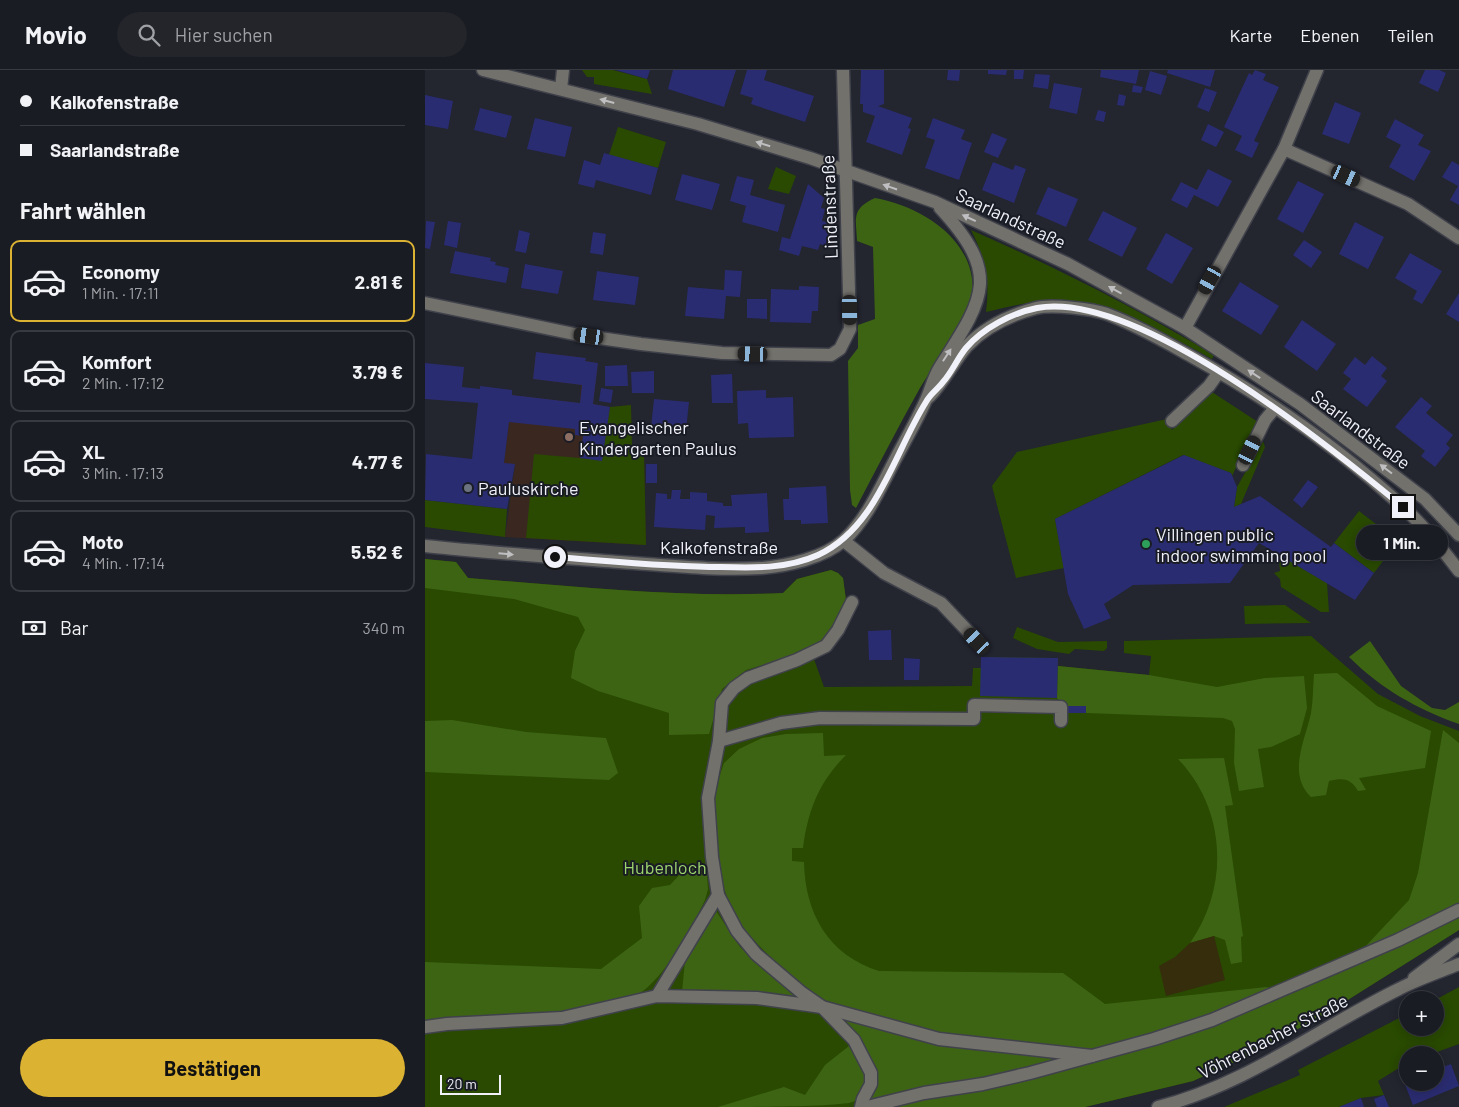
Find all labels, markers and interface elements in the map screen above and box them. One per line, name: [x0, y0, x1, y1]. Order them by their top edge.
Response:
search box: [117, 12, 467, 57]
text: Movio: [25, 20, 87, 49]
icon: search: [135, 21, 163, 49]
text: Hier suchen: [175, 23, 273, 46]
text: Karte: [1229, 24, 1272, 46]
text: Ebenen: [1300, 24, 1359, 46]
text: Teilen: [1387, 24, 1434, 46]
text: Kalkofenstraße: [50, 90, 179, 113]
one-way arrow: [599, 97, 614, 105]
text: Saarlandstraße: [50, 138, 180, 161]
one-way arrow: [756, 140, 771, 148]
street label: Lindenstraße: [816, 155, 842, 259]
car: [1329, 163, 1362, 189]
one-way arrow: [883, 183, 898, 191]
street label: Saarlandstraße: [953, 183, 1069, 253]
text: Fahrt wählen: [20, 197, 146, 223]
one-way arrow: [962, 214, 977, 223]
icon: car: [22, 259, 67, 304]
text: Economy: [82, 260, 160, 283]
car: [1196, 263, 1223, 297]
text: 2.81 €: [355, 270, 403, 293]
text: 1 Min. · 17:11: [82, 283, 159, 302]
one-way arrow: [1108, 286, 1123, 294]
car: [842, 295, 857, 325]
car: [573, 326, 604, 346]
car: [737, 346, 768, 362]
icon: car: [22, 349, 67, 394]
one-way arrow: [943, 349, 952, 362]
text: Komfort: [82, 350, 152, 373]
text: 3.79 €: [352, 360, 403, 383]
one-way arrow: [1248, 369, 1261, 379]
text: 2 Min. · 17:12: [82, 373, 165, 392]
street label: Saarlandstraße: [1307, 384, 1415, 474]
place label: Evangelischer Kindergarten Paulus: [579, 416, 737, 459]
marker: Evangelischer Kindergarten Paulus: [563, 431, 575, 443]
car: [1236, 433, 1263, 467]
icon: car: [22, 439, 67, 484]
text: XL: [82, 440, 105, 463]
text: 4.77 €: [352, 450, 403, 473]
text: 3 Min. · 17:13: [82, 463, 164, 482]
one-way arrow: [1379, 464, 1393, 474]
place label: Pauluskirche: [478, 477, 579, 499]
marker: Pauluskirche: [462, 482, 474, 494]
route end: [1392, 496, 1414, 518]
place label: Villingen public indoor swimming pool: [1156, 523, 1326, 566]
callout: 1 Min.: [1357, 524, 1449, 560]
icon: car: [22, 529, 67, 574]
text: Moto: [82, 530, 124, 553]
text: 1 Min.: [1383, 533, 1421, 552]
street label: Kalkofenstraße: [660, 536, 778, 558]
marker: Villingen public indoor swimming pool: [1140, 538, 1152, 550]
text: 5.52 €: [351, 540, 403, 563]
route start: [544, 546, 566, 568]
one-way arrow: [498, 550, 514, 558]
text: 4 Min. · 17:14: [82, 553, 165, 572]
icon: cash: [20, 614, 48, 642]
text: Bar: [60, 616, 88, 639]
text: 340 m: [362, 618, 405, 637]
car: [961, 625, 992, 657]
park label: Hubenloch: [623, 856, 707, 878]
street label: Vöhrenbacher Straße: [1195, 989, 1351, 1083]
map controls: [1399, 991, 1444, 1091]
button: +: [1399, 991, 1444, 1036]
button: Bestätigen: [20, 1039, 405, 1097]
button: −: [1399, 1046, 1444, 1091]
scale bar: [440, 1072, 501, 1095]
text: 20 m: [447, 1075, 477, 1092]

